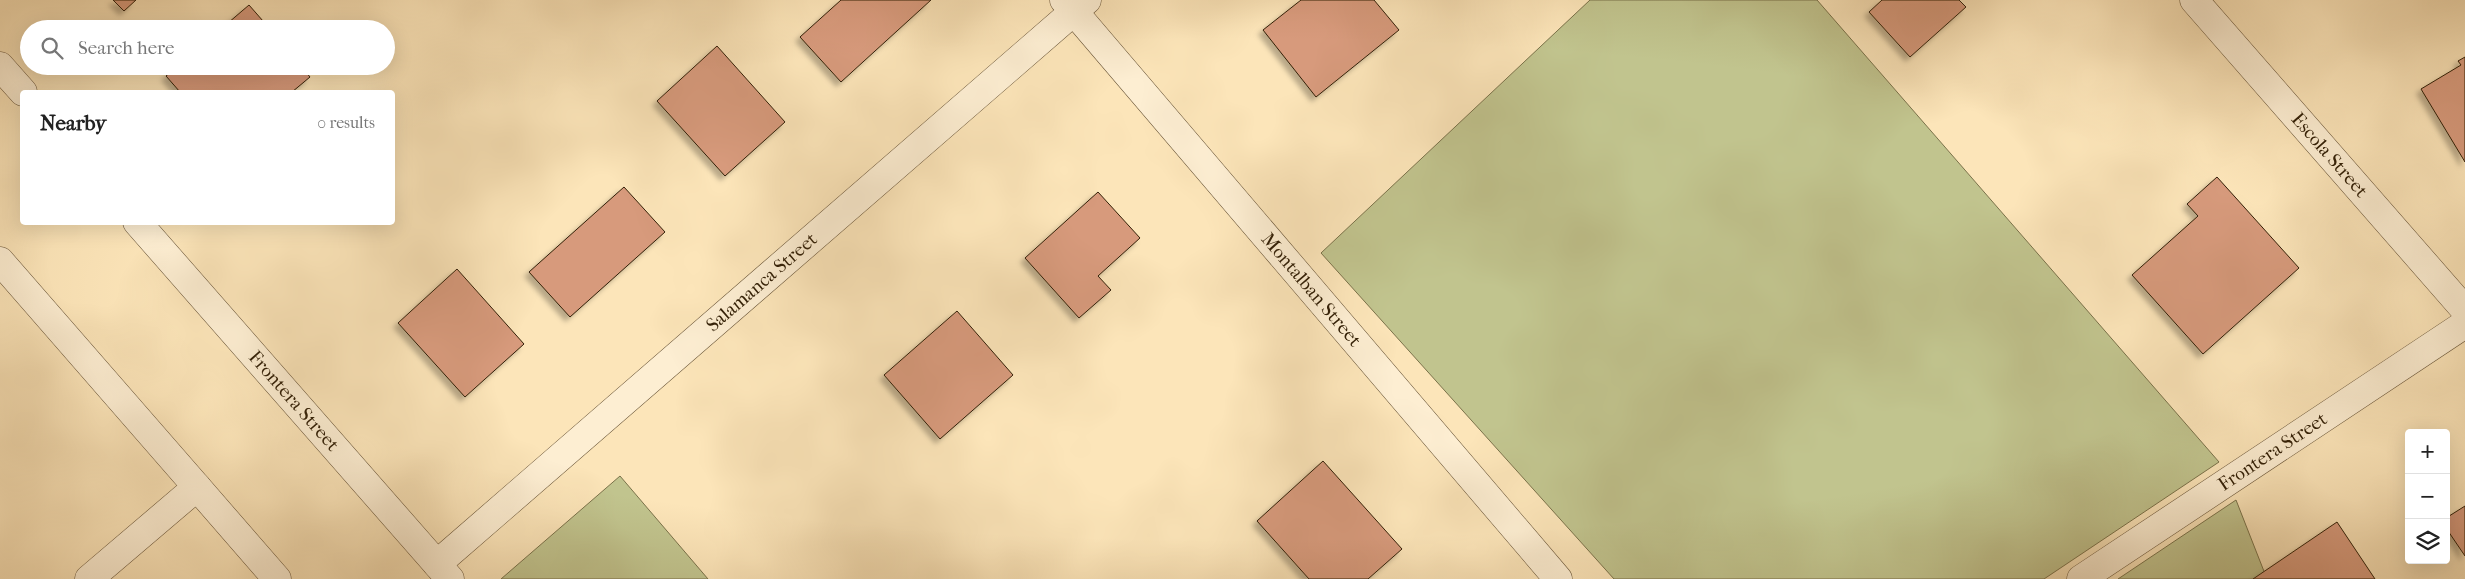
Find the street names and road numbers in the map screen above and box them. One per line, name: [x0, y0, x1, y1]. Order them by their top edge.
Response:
street label: Escola Street: [2287, 108, 2372, 202]
street label: Salamanca Street: [702, 228, 822, 336]
street label: Montalban Street: [1257, 229, 1366, 351]
street label: Frontera Street: [244, 346, 344, 456]
street label: Frontera Street: [2214, 408, 2331, 496]

